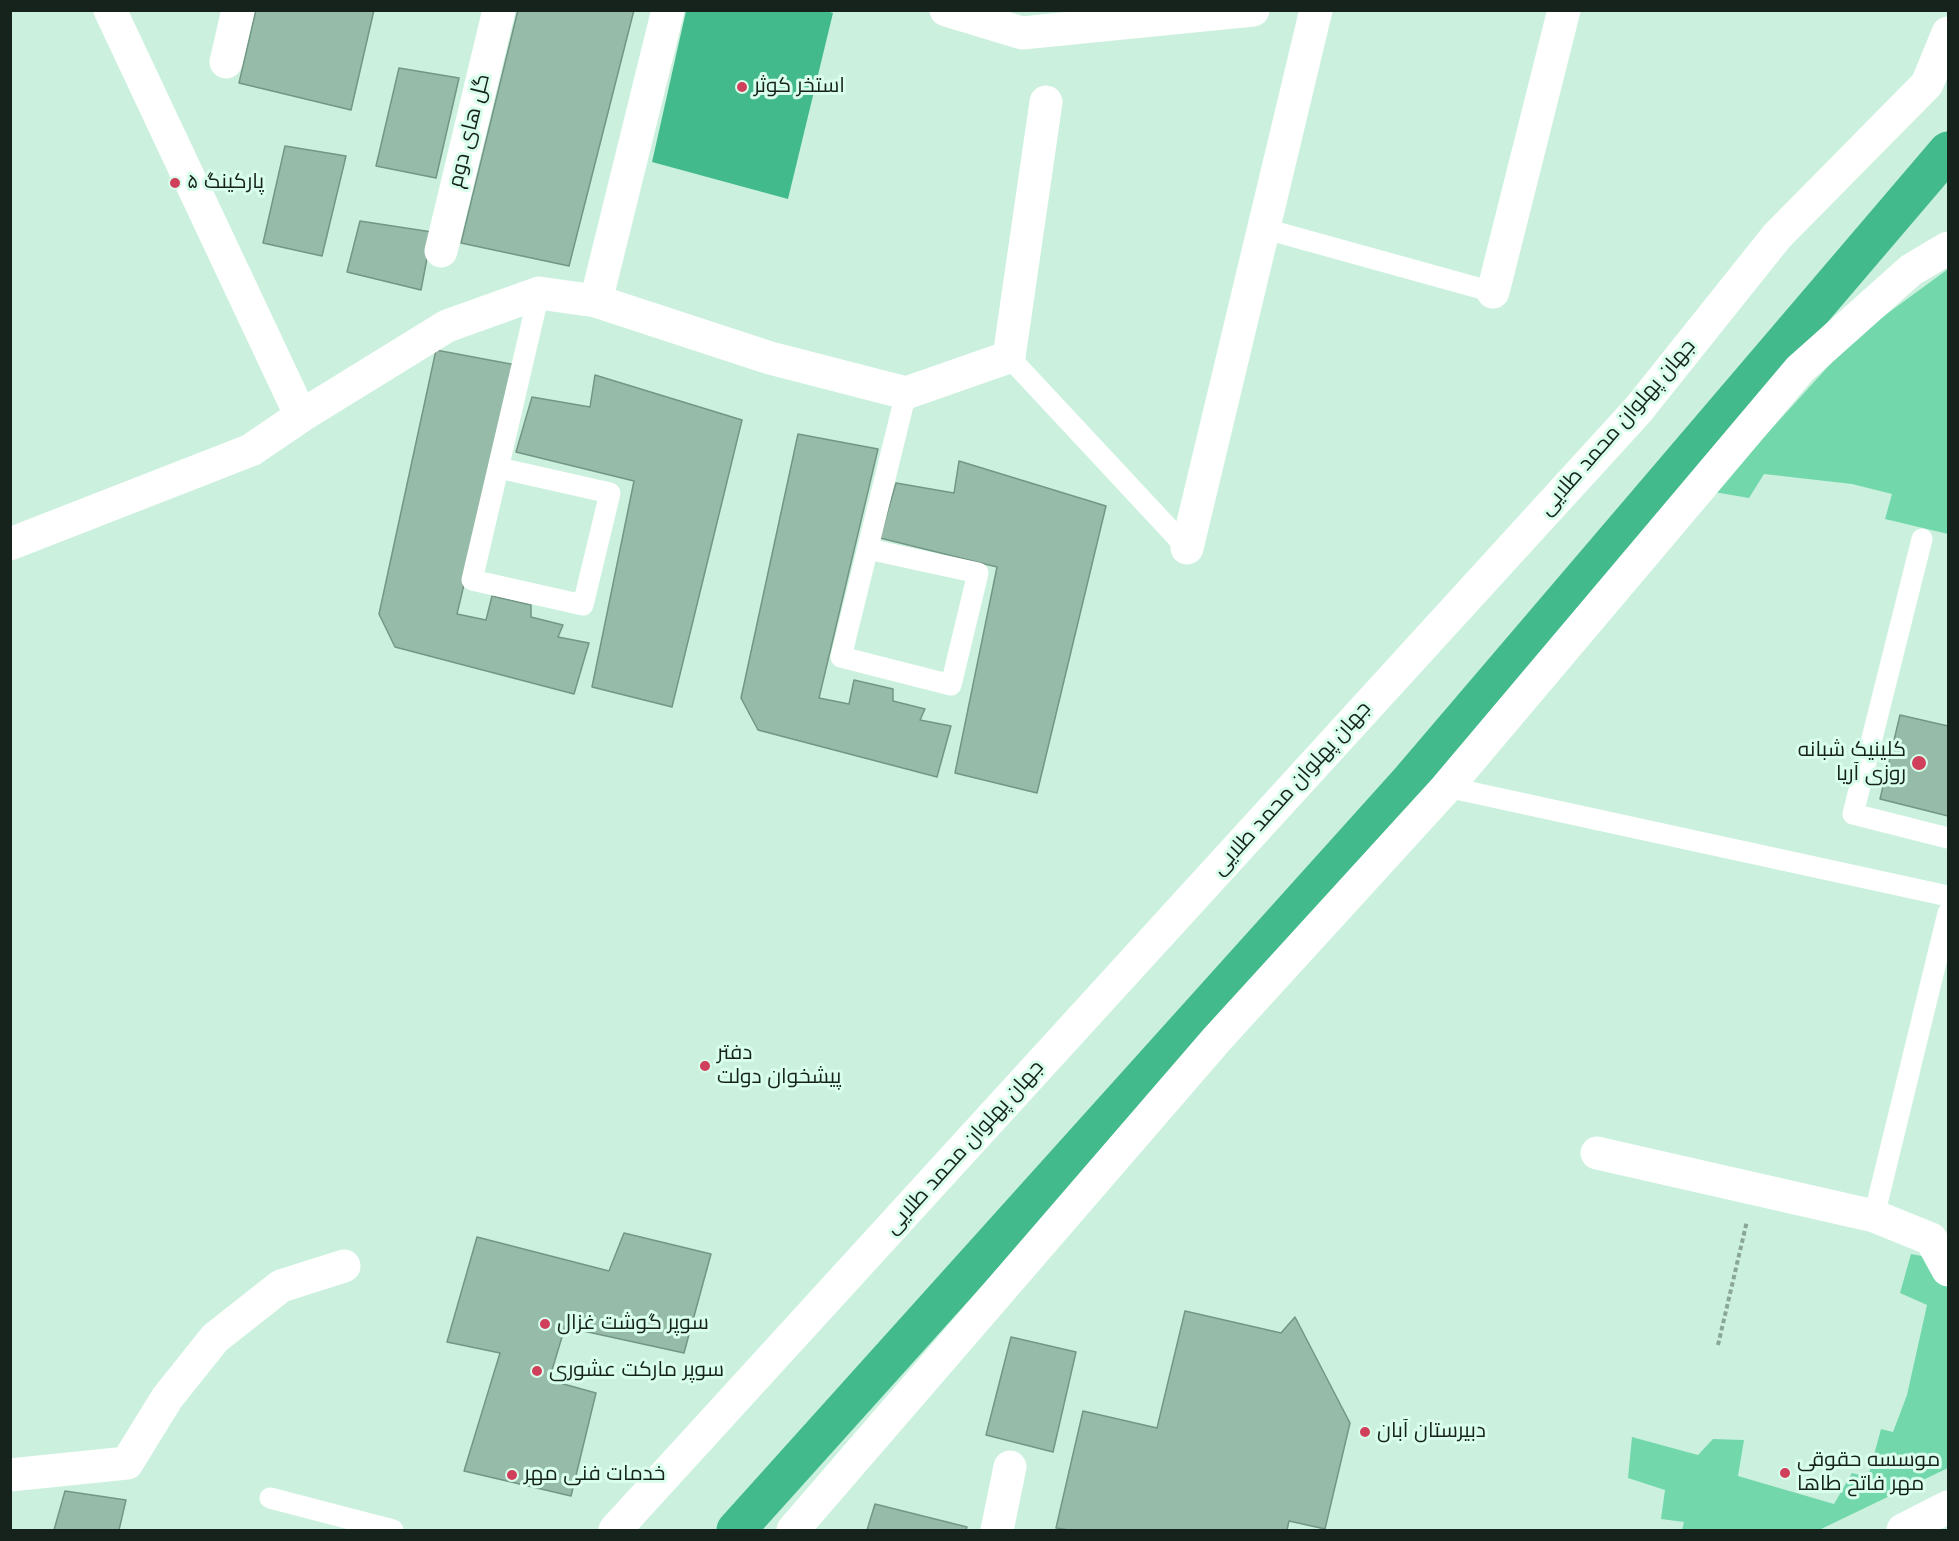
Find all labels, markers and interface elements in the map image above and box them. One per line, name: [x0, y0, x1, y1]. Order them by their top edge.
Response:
street label: گل های دوم: [444, 71, 496, 191]
place label: استخر کوثر: [754, 74, 845, 100]
marker: استخر کوثر: [735, 80, 749, 94]
place label: پارکینگ ۵: [187, 170, 264, 196]
marker: پارکینگ ۵: [168, 176, 182, 190]
street label: جهان پهلوان محمد طلایی: [1534, 335, 1702, 521]
street label: جهان پهلوان محمد طلایی: [1207, 697, 1377, 881]
place label: کلینیک شبانه روزی آریا: [1798, 738, 1906, 788]
marker: کلینیک شبانه روزی آریا: [1910, 754, 1928, 772]
place label: دفتر پیشخوان دولت: [717, 1041, 841, 1091]
street label: جهان پهلوان محمد طلایی: [880, 1056, 1050, 1240]
marker: دفتر پیشخوان دولت: [698, 1059, 712, 1073]
place label: سوپر گوشت غزال: [557, 1311, 709, 1337]
marker: سوپر گوشت غزال: [538, 1317, 552, 1331]
place label: سوپر مارکت عشوری: [549, 1358, 724, 1384]
marker: سوپر مارکت عشوری: [530, 1364, 544, 1378]
place label: دبیرستان آبان: [1377, 1419, 1486, 1445]
marker: دبیرستان آبان: [1358, 1425, 1372, 1439]
place label: موسسه حقوقی مهر فاتح طاها: [1797, 1448, 1940, 1498]
place label: خدمات فنی مهر: [524, 1462, 665, 1488]
marker: موسسه حقوقی مهر فاتح طاها: [1778, 1466, 1792, 1480]
marker: خدمات فنی مهر: [505, 1468, 519, 1482]

